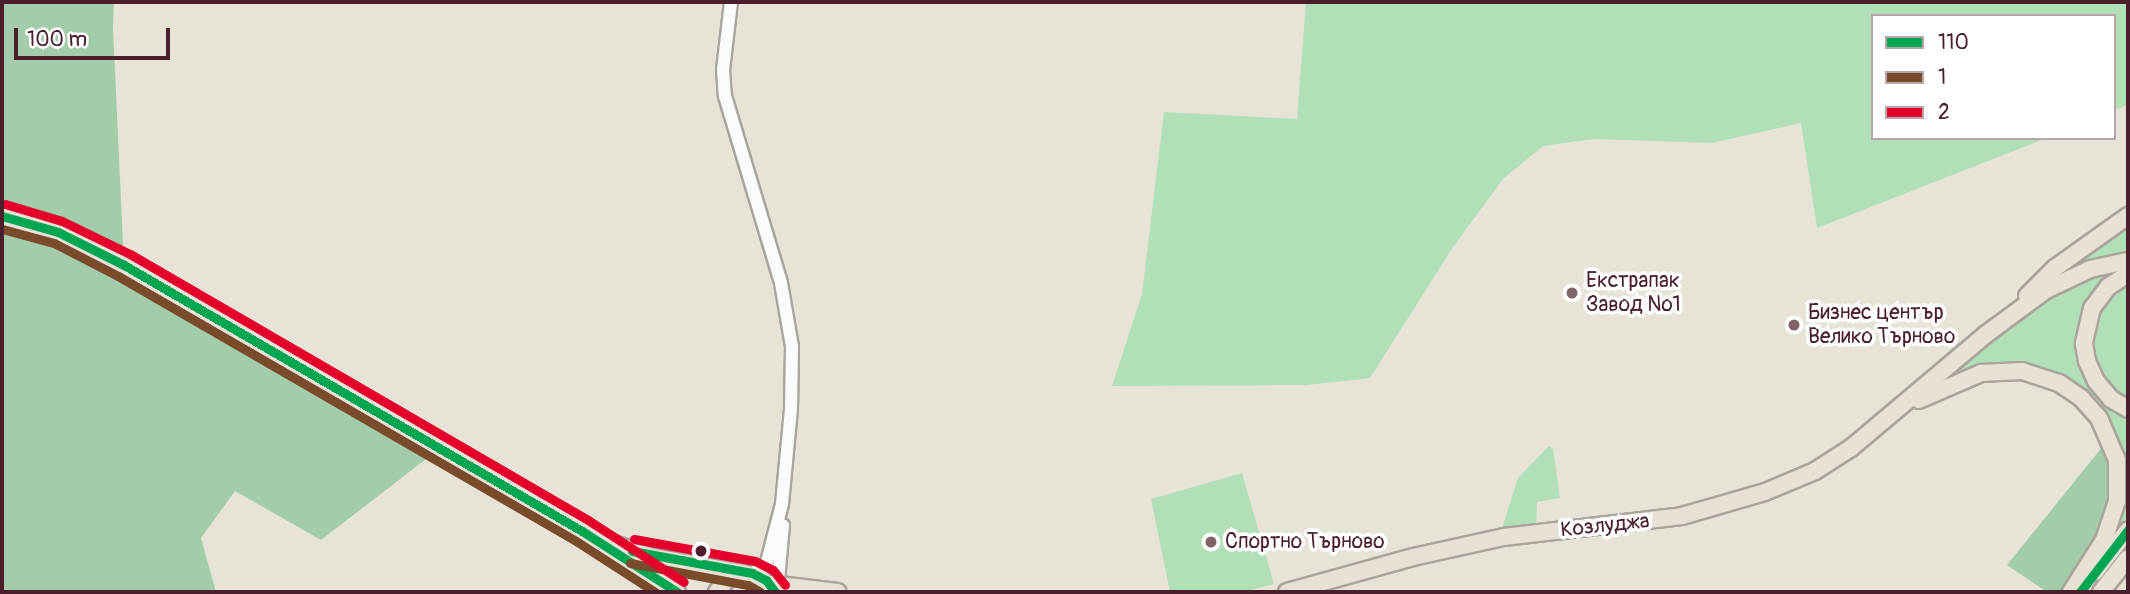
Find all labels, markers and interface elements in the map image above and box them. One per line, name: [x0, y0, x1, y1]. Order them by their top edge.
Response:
scale bar: [18, 14, 173, 58]
legend: [1871, 14, 2116, 140]
text: 100 m: [27, 26, 87, 53]
text: 110: [1938, 29, 1969, 56]
text: 1: [1938, 64, 1946, 91]
text: 2: [1938, 99, 1950, 126]
place label: Екстрапак Завод №1: [1586, 268, 1681, 318]
marker: Екстрапак Завод №1: [1564, 285, 1580, 301]
place label: Бизнес център Велико Търново: [1808, 300, 1955, 350]
marker: Бизнес център Велико Търново: [1786, 317, 1802, 333]
street label: Козлуджа: [1559, 509, 1651, 543]
place label: Спортно Търново: [1225, 529, 1385, 555]
marker: Спортно Търново: [1203, 534, 1219, 550]
unlabelled marker: [694, 544, 708, 558]

